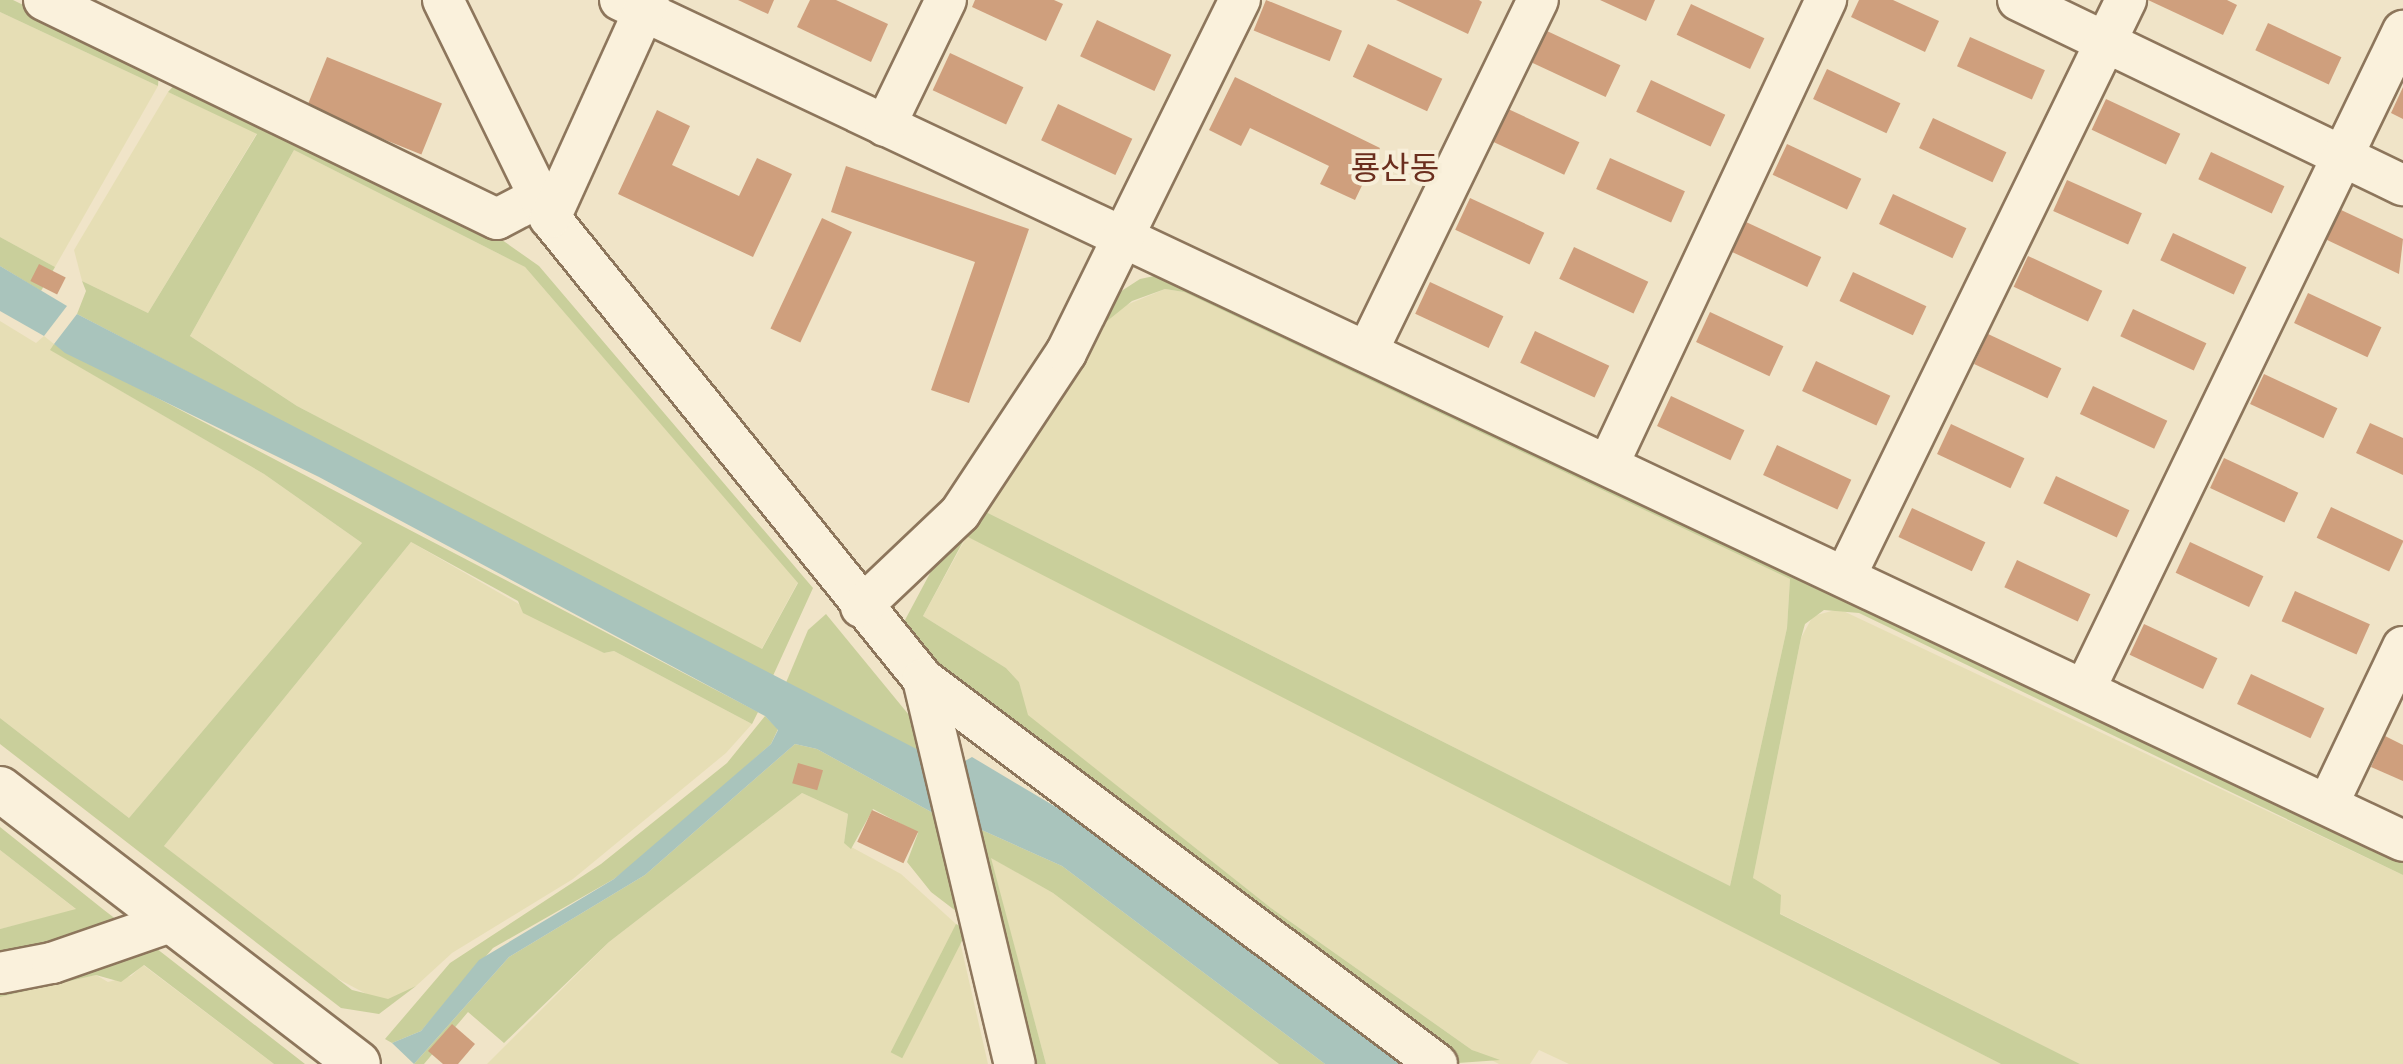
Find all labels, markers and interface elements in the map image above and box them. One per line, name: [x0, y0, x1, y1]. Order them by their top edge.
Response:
district label: 룡산동: [1351, 148, 1439, 186]

